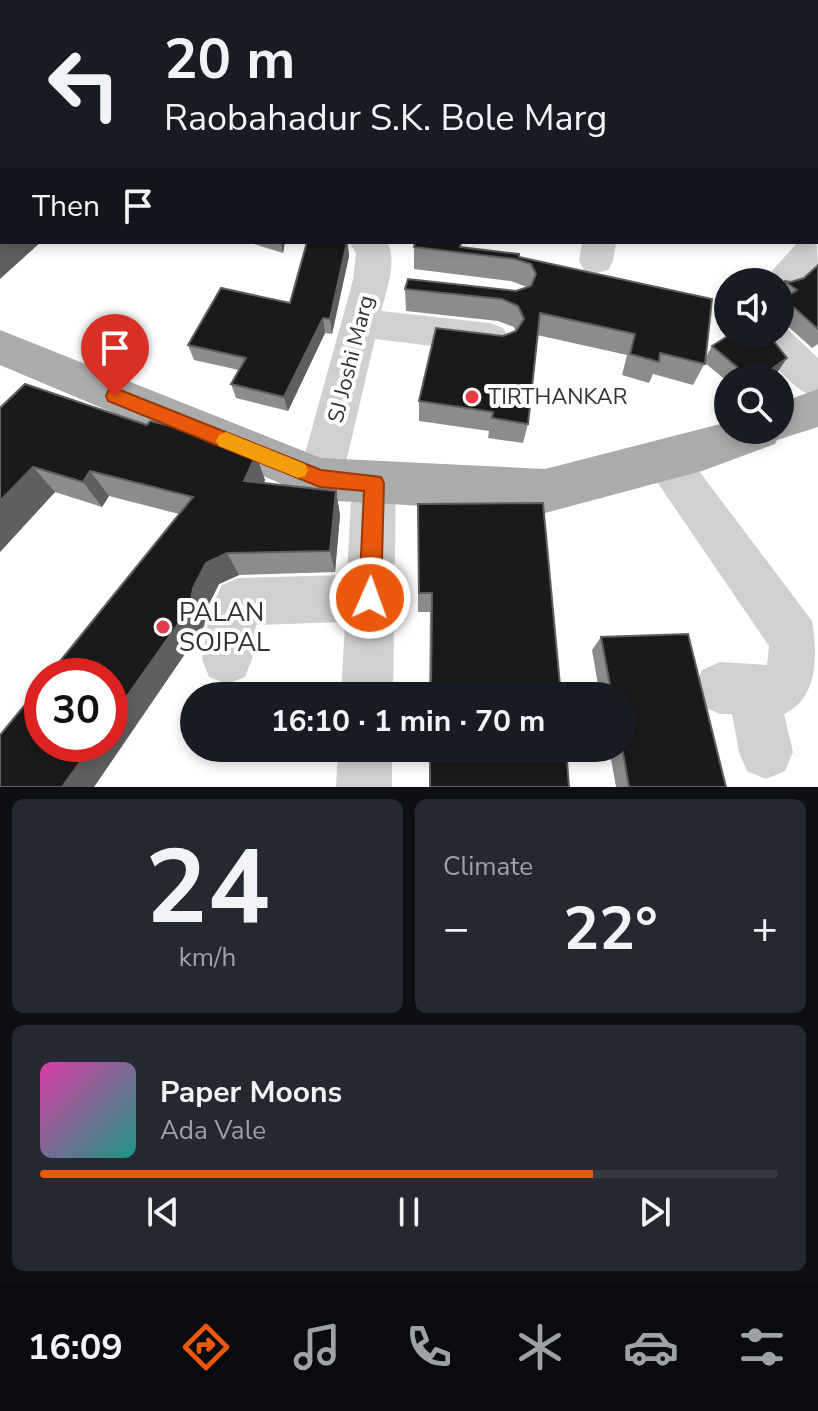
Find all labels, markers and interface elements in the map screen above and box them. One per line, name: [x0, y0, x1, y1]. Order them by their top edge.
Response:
text: 20 m: [164, 21, 295, 98]
icon: left: [32, 32, 136, 136]
text: Raobahadur S.K. Bole Marg: [164, 94, 607, 143]
icon: arrive: [116, 184, 160, 228]
text: Then: [32, 186, 100, 227]
map controls: [714, 268, 794, 444]
button: sound: [714, 268, 794, 348]
street label: SJ Joshi Marg: [321, 292, 381, 426]
pin: [81, 314, 149, 396]
icon: arrive: [93, 326, 137, 370]
button: search: [714, 364, 794, 444]
place label: TIRTHANKAR: [488, 382, 628, 412]
marker: TIRTHANKAR: [463, 388, 481, 406]
position arrow: [328, 556, 412, 640]
place label: PALAN SOJPAL: [179, 595, 270, 660]
marker: PALAN SOJPAL: [154, 618, 172, 636]
speed limit sign: 30: [24, 658, 128, 762]
text: 16:10 · 1 min · 70 m: [271, 701, 545, 742]
text: 24: [145, 817, 270, 959]
text: Climate: [443, 849, 533, 884]
text: 22°: [563, 888, 658, 970]
text: −: [443, 899, 469, 959]
text: +: [752, 899, 778, 959]
text: km/h: [179, 940, 236, 975]
text: Paper Moons: [160, 1072, 342, 1113]
text: Ada Vale: [160, 1113, 266, 1148]
icon: previous: [141, 1190, 185, 1234]
icon: pause: [387, 1190, 431, 1234]
icon: next: [633, 1190, 677, 1234]
icon: directions: [178, 1319, 234, 1375]
icon: music: [289, 1319, 345, 1375]
icon: phone: [401, 1319, 457, 1375]
icon: climate: [512, 1319, 568, 1375]
icon: car: [623, 1319, 679, 1375]
icon: filters: [734, 1319, 790, 1375]
text: 16:09: [28, 1323, 123, 1372]

